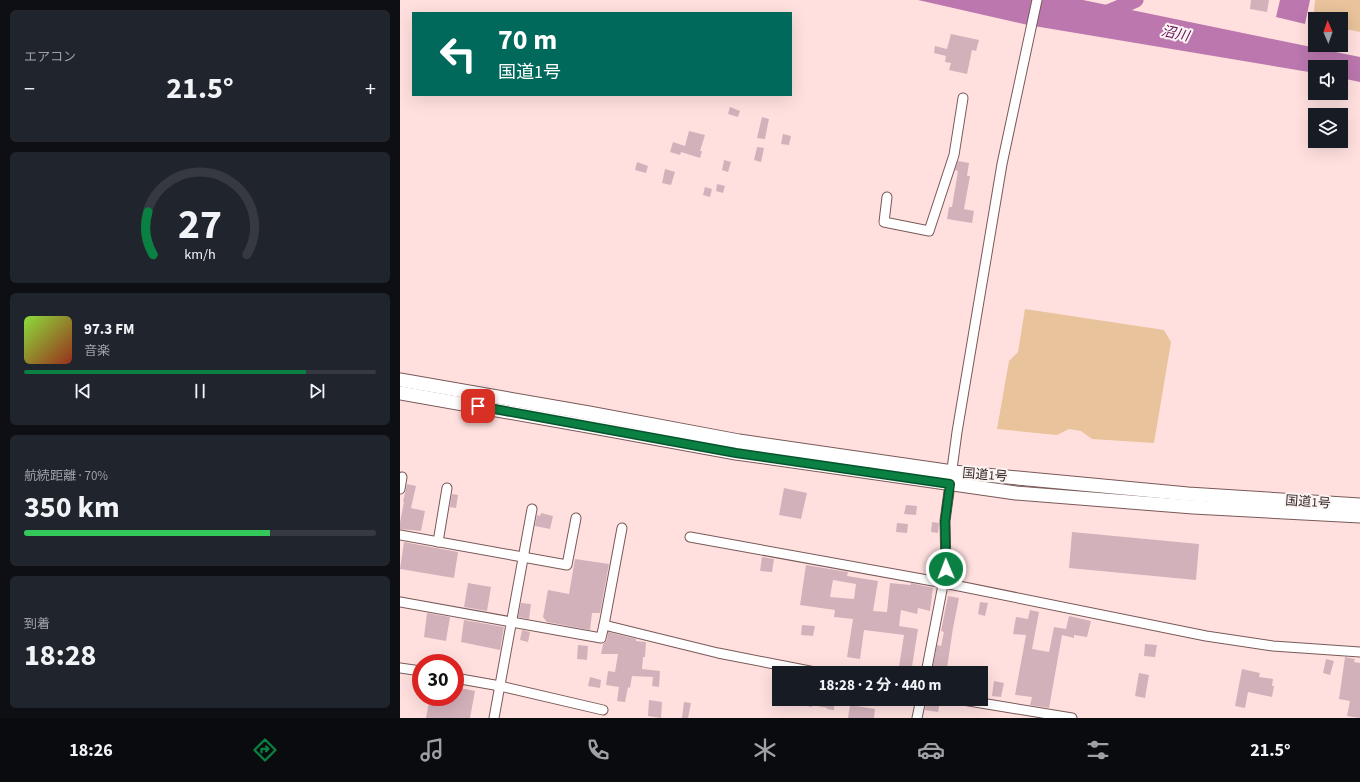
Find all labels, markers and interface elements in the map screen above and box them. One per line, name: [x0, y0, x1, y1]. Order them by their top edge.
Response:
north arrow: [1308, 12, 1348, 52]
map controls: [1308, 12, 1348, 148]
text: 70 m: [498, 20, 557, 60]
water label: 沼川: [1159, 21, 1193, 47]
icon: left: [432, 28, 484, 80]
text: エアコン: [24, 48, 76, 66]
text: 国道1号: [498, 60, 561, 85]
button: sound: [1308, 60, 1348, 100]
text: 21.5°: [166, 67, 234, 110]
text: −: [24, 73, 35, 105]
text: +: [365, 73, 376, 105]
button: layers: [1308, 108, 1348, 148]
text: 27: [178, 195, 222, 255]
text: km/h: [184, 244, 216, 265]
text: 97.3 FM: [84, 319, 135, 340]
text: 音楽: [84, 342, 110, 360]
icon: previous: [72, 380, 94, 402]
icon: pause: [189, 380, 211, 402]
icon: next: [306, 380, 328, 402]
pin: [461, 389, 495, 423]
icon: arrive: [467, 395, 489, 417]
street label: 国道1号: [962, 464, 1008, 486]
text: 航続距離 · 70%: [24, 467, 108, 485]
text: 350 km: [24, 486, 120, 529]
street label: 国道1号: [1285, 491, 1331, 513]
position arrow: [925, 548, 967, 590]
text: 到着: [24, 615, 50, 633]
text: 18:28: [24, 634, 96, 677]
speed limit sign: 30: [412, 654, 464, 706]
text: 18:28 · 2 分 · 440 m: [819, 675, 941, 696]
icon: directions: [251, 736, 279, 764]
icon: music: [418, 736, 446, 764]
icon: phone: [584, 736, 612, 764]
icon: climate: [751, 736, 779, 764]
icon: car: [917, 736, 945, 764]
icon: filters: [1084, 736, 1112, 764]
text: 18:26: [69, 738, 113, 763]
text: 21.5°: [1250, 738, 1291, 763]

